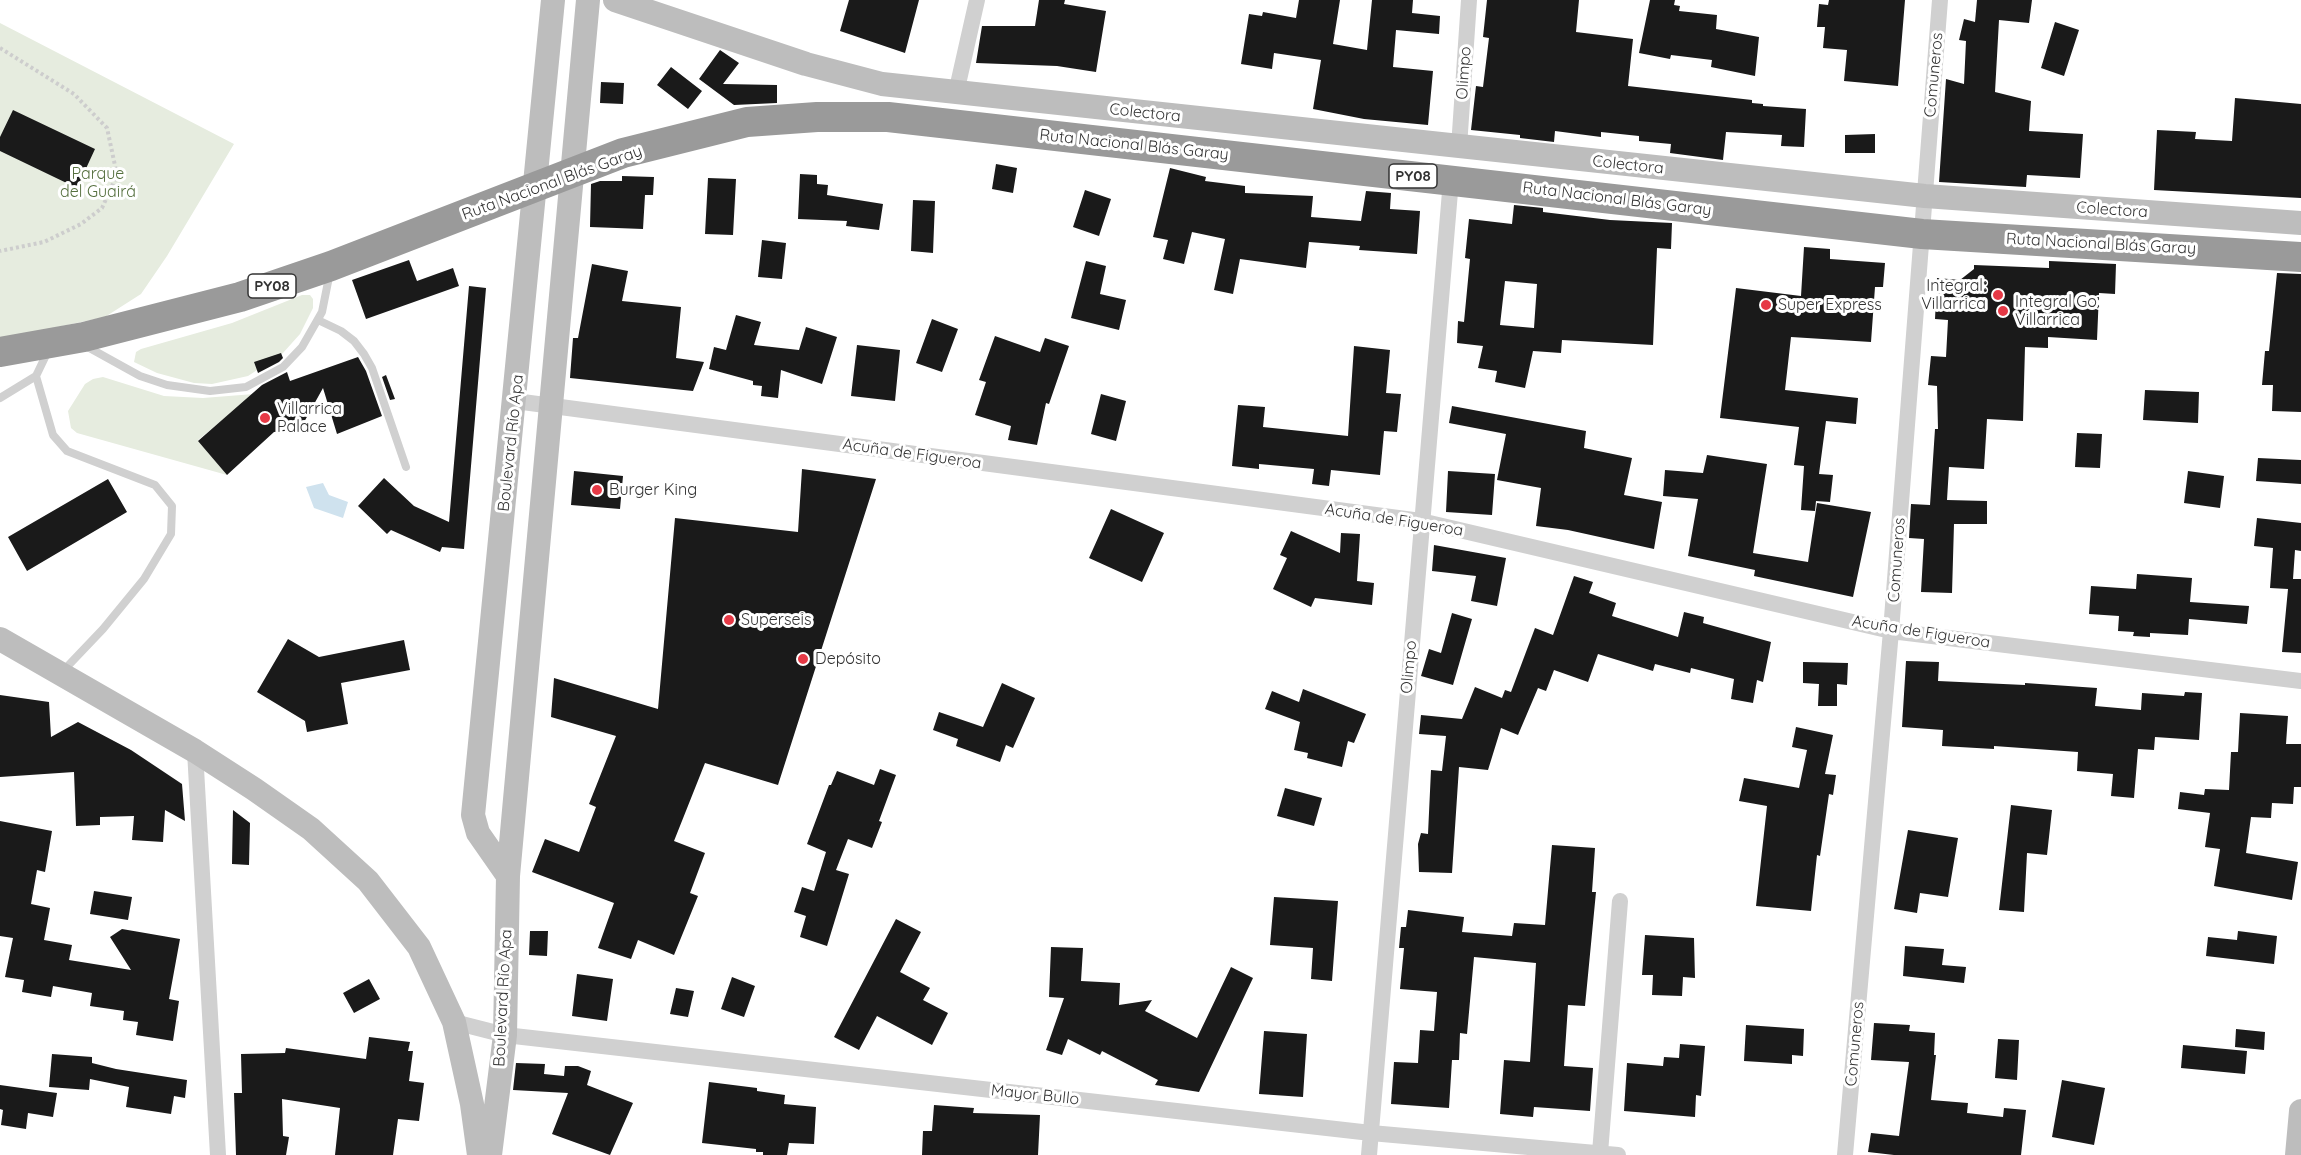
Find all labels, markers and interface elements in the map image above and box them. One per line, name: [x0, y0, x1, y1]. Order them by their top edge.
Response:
street label: Comuneros: [1921, 32, 1947, 118]
street label: Olimpo: [1453, 46, 1475, 100]
street label: Colectora: [1108, 100, 1182, 126]
street label: Ruta Nacional Blás Garay: [1038, 126, 1230, 164]
street label: Ruta Nacional Blás Garay: [459, 141, 645, 225]
street label: Colectora: [1591, 152, 1665, 178]
park label: Parque del Guairá: [60, 164, 136, 202]
road number: PY08: [1389, 164, 1437, 188]
street label: Ruta Nacional Blás Garay: [1521, 178, 1713, 220]
street label: Colectora: [2076, 198, 2148, 222]
street label: Ruta Nacional Blás Garay: [2005, 229, 2197, 259]
road number: PY08: [248, 274, 296, 298]
place label: Integral: Villarrica: [1921, 276, 1986, 314]
marker: Integral: Villarrica: [1991, 288, 2005, 302]
place label: Integral Go: Villarrica: [2015, 292, 2100, 330]
place label: Super Express: [1778, 295, 1882, 315]
marker: Super Express: [1759, 298, 1773, 312]
marker: Integral Go: Villarrica: [1996, 304, 2010, 318]
street label: Boulevard Río Apa: [494, 374, 528, 512]
place label: Villarrica Palace: [277, 399, 342, 437]
marker: Villarrica Palace: [258, 411, 272, 425]
street label: Acuña de Figueroa: [841, 435, 983, 473]
place label: Burger King: [609, 480, 697, 500]
marker: Burger King: [590, 483, 604, 497]
street label: Acuña de Figueroa: [1323, 500, 1465, 540]
street label: Comuneros: [1884, 517, 1910, 603]
place label: Superseis: [741, 610, 811, 630]
street label: Acuña de Figueroa: [1850, 612, 1992, 652]
marker: Superseis: [722, 613, 736, 627]
street label: Olimpo: [1397, 640, 1421, 694]
place label: Depósito: [815, 649, 881, 669]
marker: Depósito: [796, 652, 810, 666]
street label: Boulevard Río Apa: [490, 929, 516, 1067]
street label: Comuneros: [1842, 1001, 1868, 1087]
street label: Mayor Bullo: [990, 1081, 1080, 1109]

